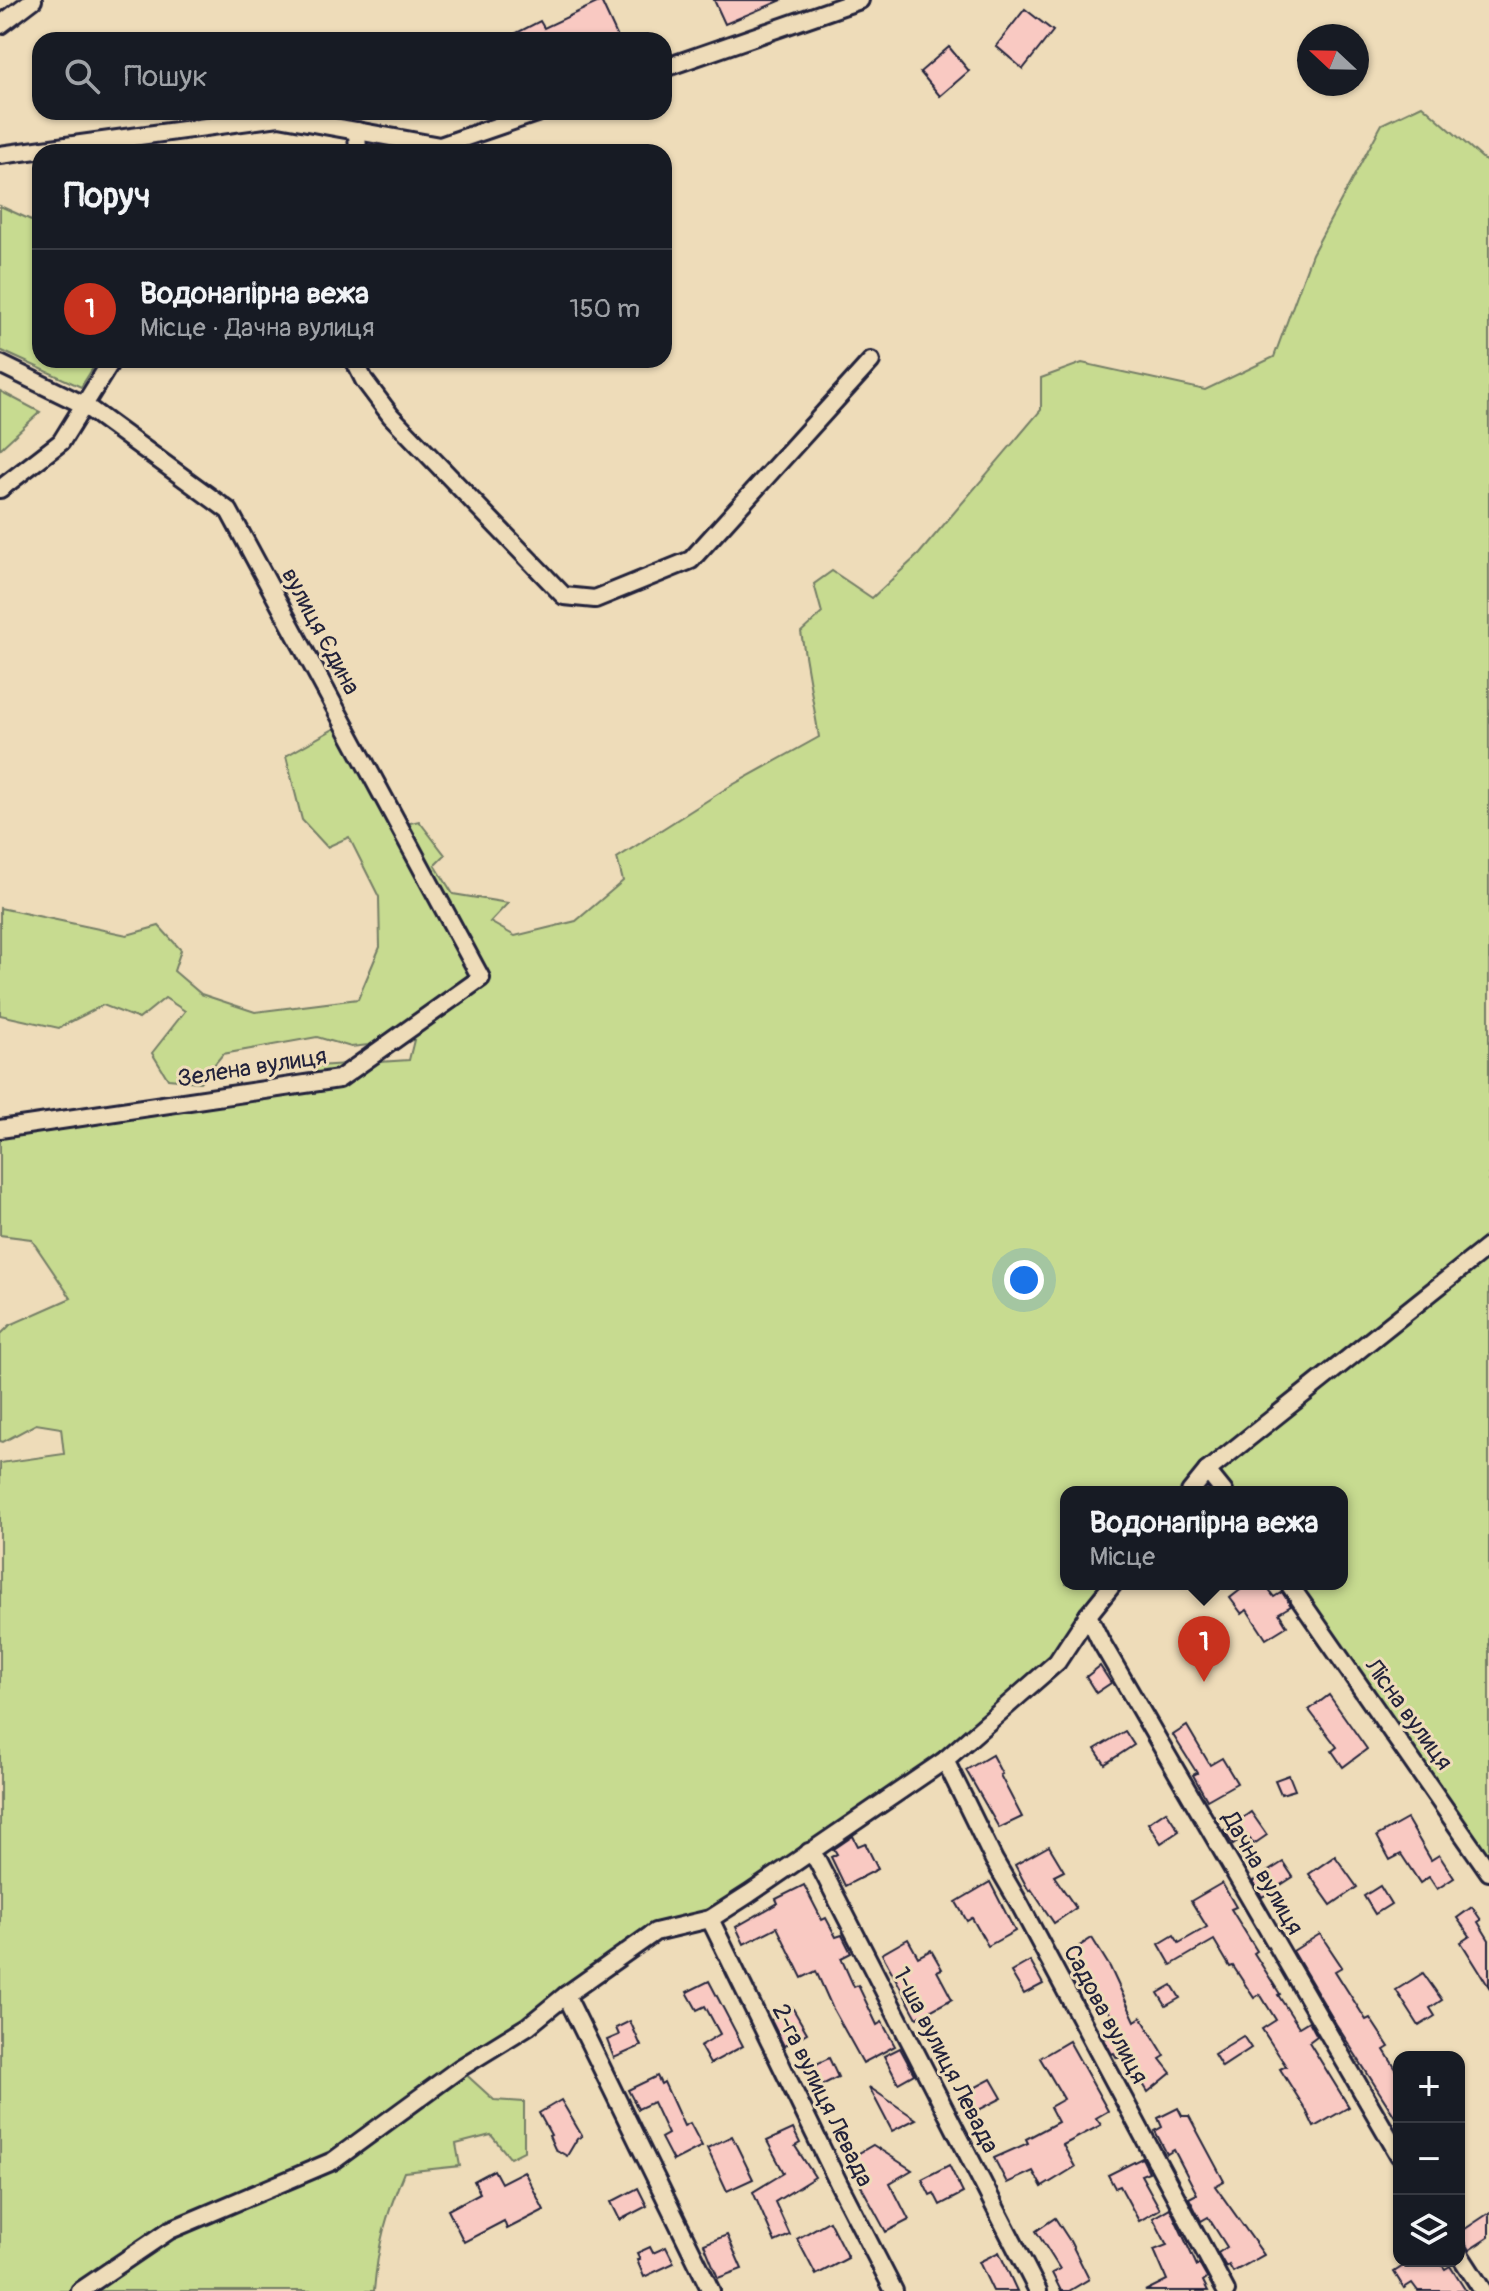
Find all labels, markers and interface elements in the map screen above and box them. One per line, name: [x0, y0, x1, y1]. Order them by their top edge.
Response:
north arrow: [1297, 24, 1369, 96]
search box: [32, 32, 672, 120]
icon: search: [60, 54, 104, 98]
text: Пошук: [124, 58, 208, 95]
text: Поруч: [64, 175, 150, 218]
text: Водонапірна вежа: [140, 275, 369, 312]
text: 1: [85, 293, 95, 325]
text: 150 m: [569, 293, 640, 325]
text: Місце · Дачна вулиця: [140, 312, 375, 344]
street label: вулиця Єдина: [275, 563, 366, 700]
street label: Зелена вулиця: [175, 1041, 329, 1094]
your location: [1004, 1260, 1044, 1300]
popup: [1060, 1486, 1348, 1590]
text: Водонапірна вежа: [1089, 1504, 1319, 1541]
text: Місце: [1089, 1541, 1155, 1573]
pin: 1: [1178, 1616, 1230, 1682]
street label: Лісна вулиця: [1358, 1652, 1459, 1776]
street label: Дачна вулиця: [1215, 1806, 1310, 1940]
street label: Садова вулиця: [1057, 1940, 1154, 2089]
street label: 1-ша вулиця Левада: [886, 1962, 1005, 2158]
street label: 2-га вулиця Левада: [766, 1999, 879, 2191]
map controls: [1393, 2051, 1465, 2267]
button: +: [1393, 2051, 1465, 2123]
button: −: [1393, 2123, 1465, 2195]
button: layers: [1393, 2195, 1465, 2267]

